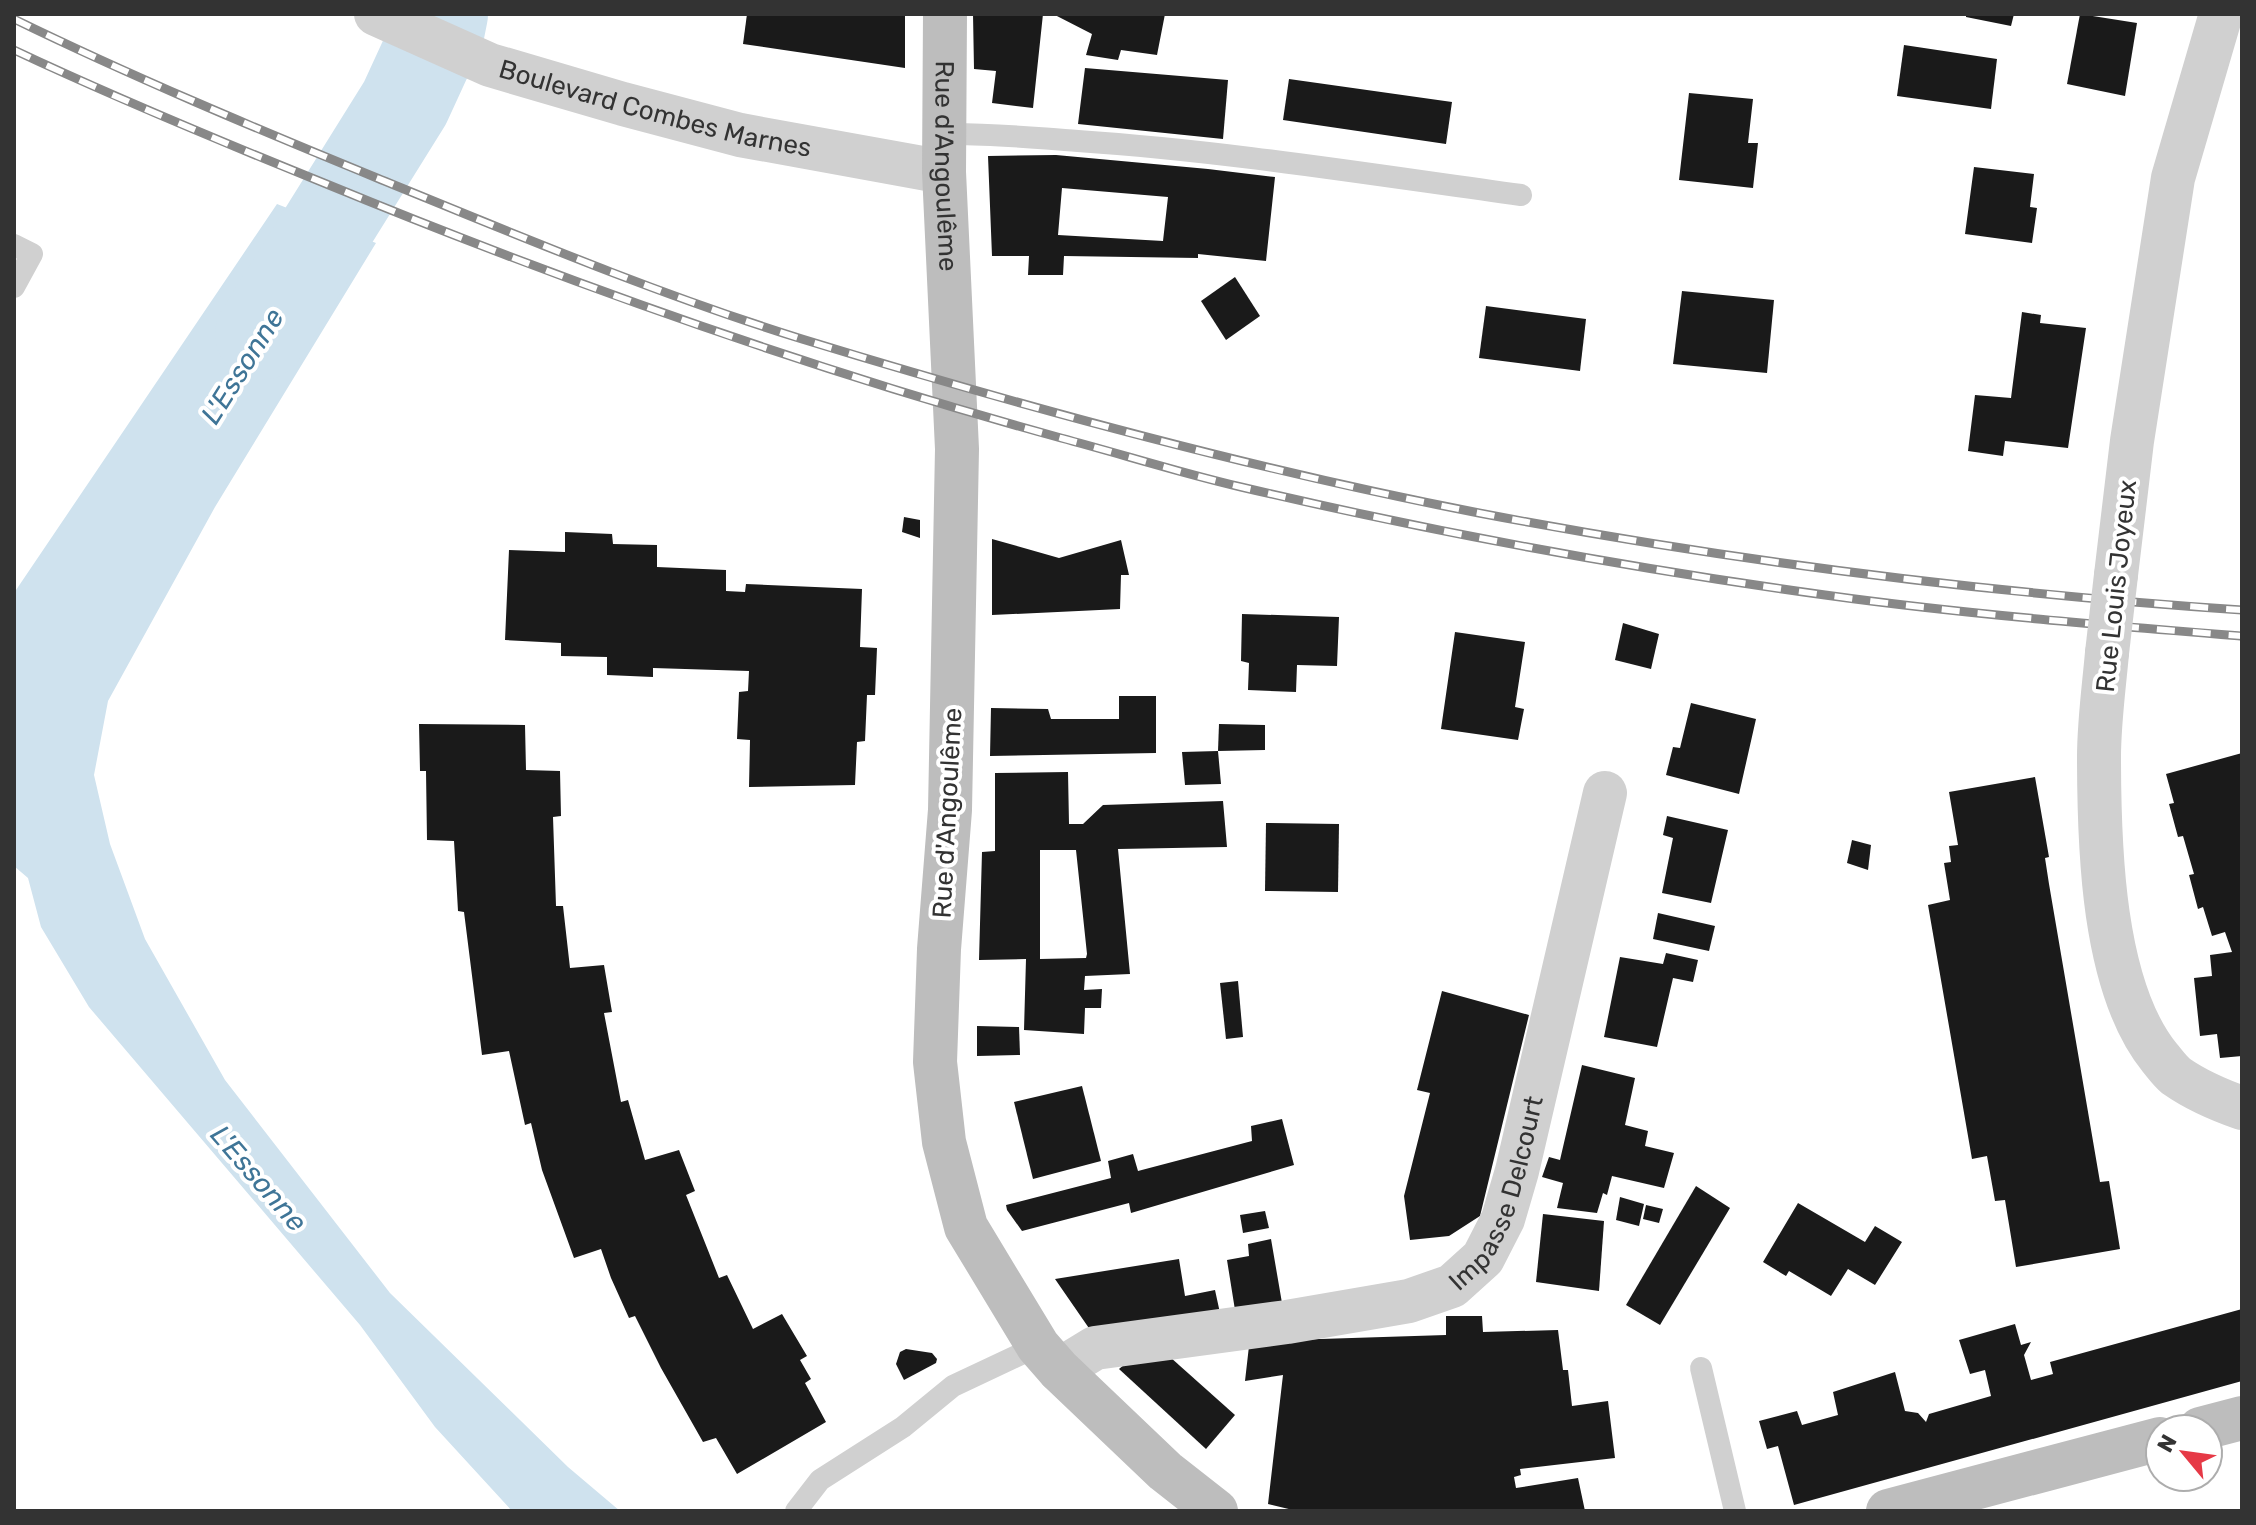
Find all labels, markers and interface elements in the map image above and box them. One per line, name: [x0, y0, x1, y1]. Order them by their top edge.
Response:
street label: Boulevard Combes Marnes: [495, 53, 814, 164]
street label: Rue d'Angoulême: [928, 60, 964, 272]
water label: L'Essonne: [194, 302, 291, 430]
street label: Rue Louis Joyeux: [2090, 478, 2143, 694]
street label: Rue d'Angoulême: [927, 707, 968, 919]
street label: Impasse Delcourt: [1443, 1093, 1550, 1297]
water label: L'Essonne: [204, 1119, 314, 1238]
north arrow: [2144, 1413, 2224, 1493]
text: N: [2151, 1430, 2183, 1457]

